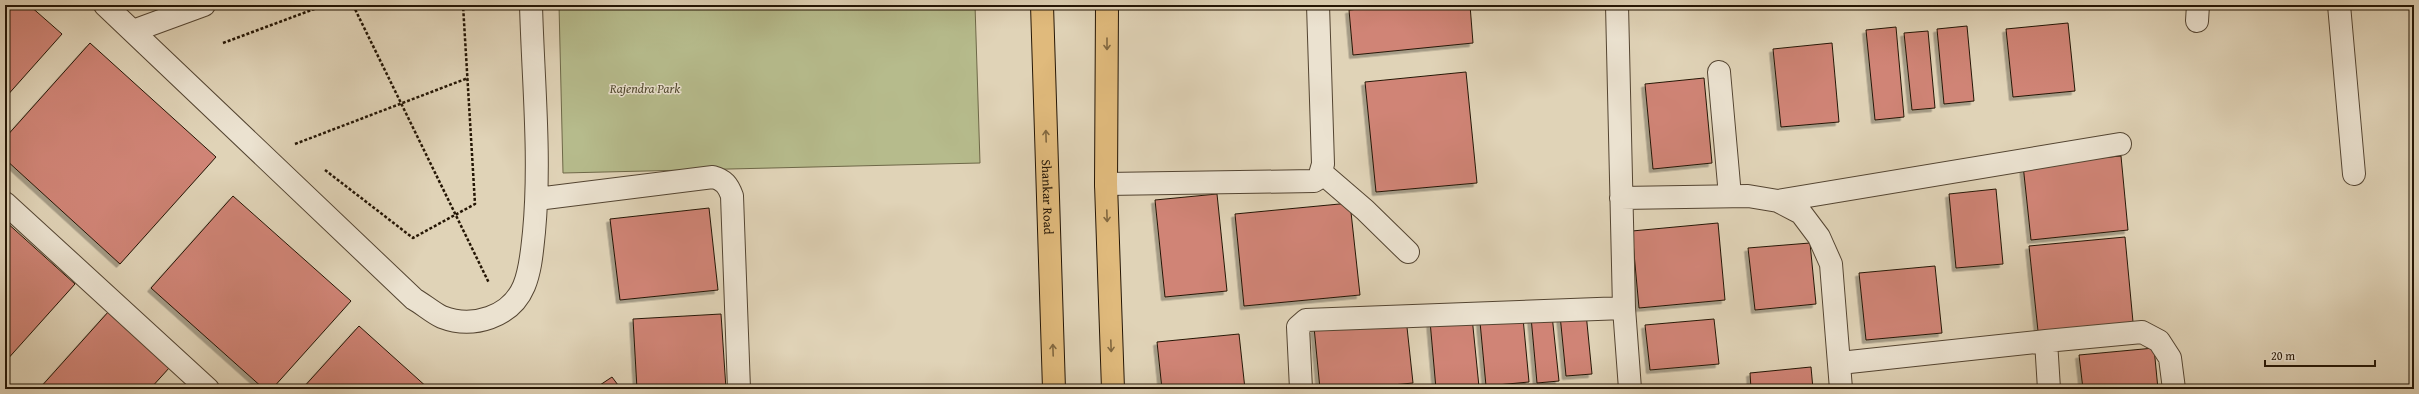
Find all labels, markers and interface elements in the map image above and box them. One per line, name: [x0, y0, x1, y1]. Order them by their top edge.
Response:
one-way arrow: [1103, 37, 1111, 50]
park label: Rajendra Park: [609, 79, 680, 98]
one-way arrow: [1042, 130, 1050, 143]
street label: Shankar Road: [1037, 159, 1058, 235]
one-way arrow: [1103, 209, 1111, 222]
one-way arrow: [1107, 339, 1115, 352]
scale bar: [2265, 342, 2375, 368]
one-way arrow: [1049, 344, 1056, 357]
text: 20 m: [2271, 347, 2295, 364]

